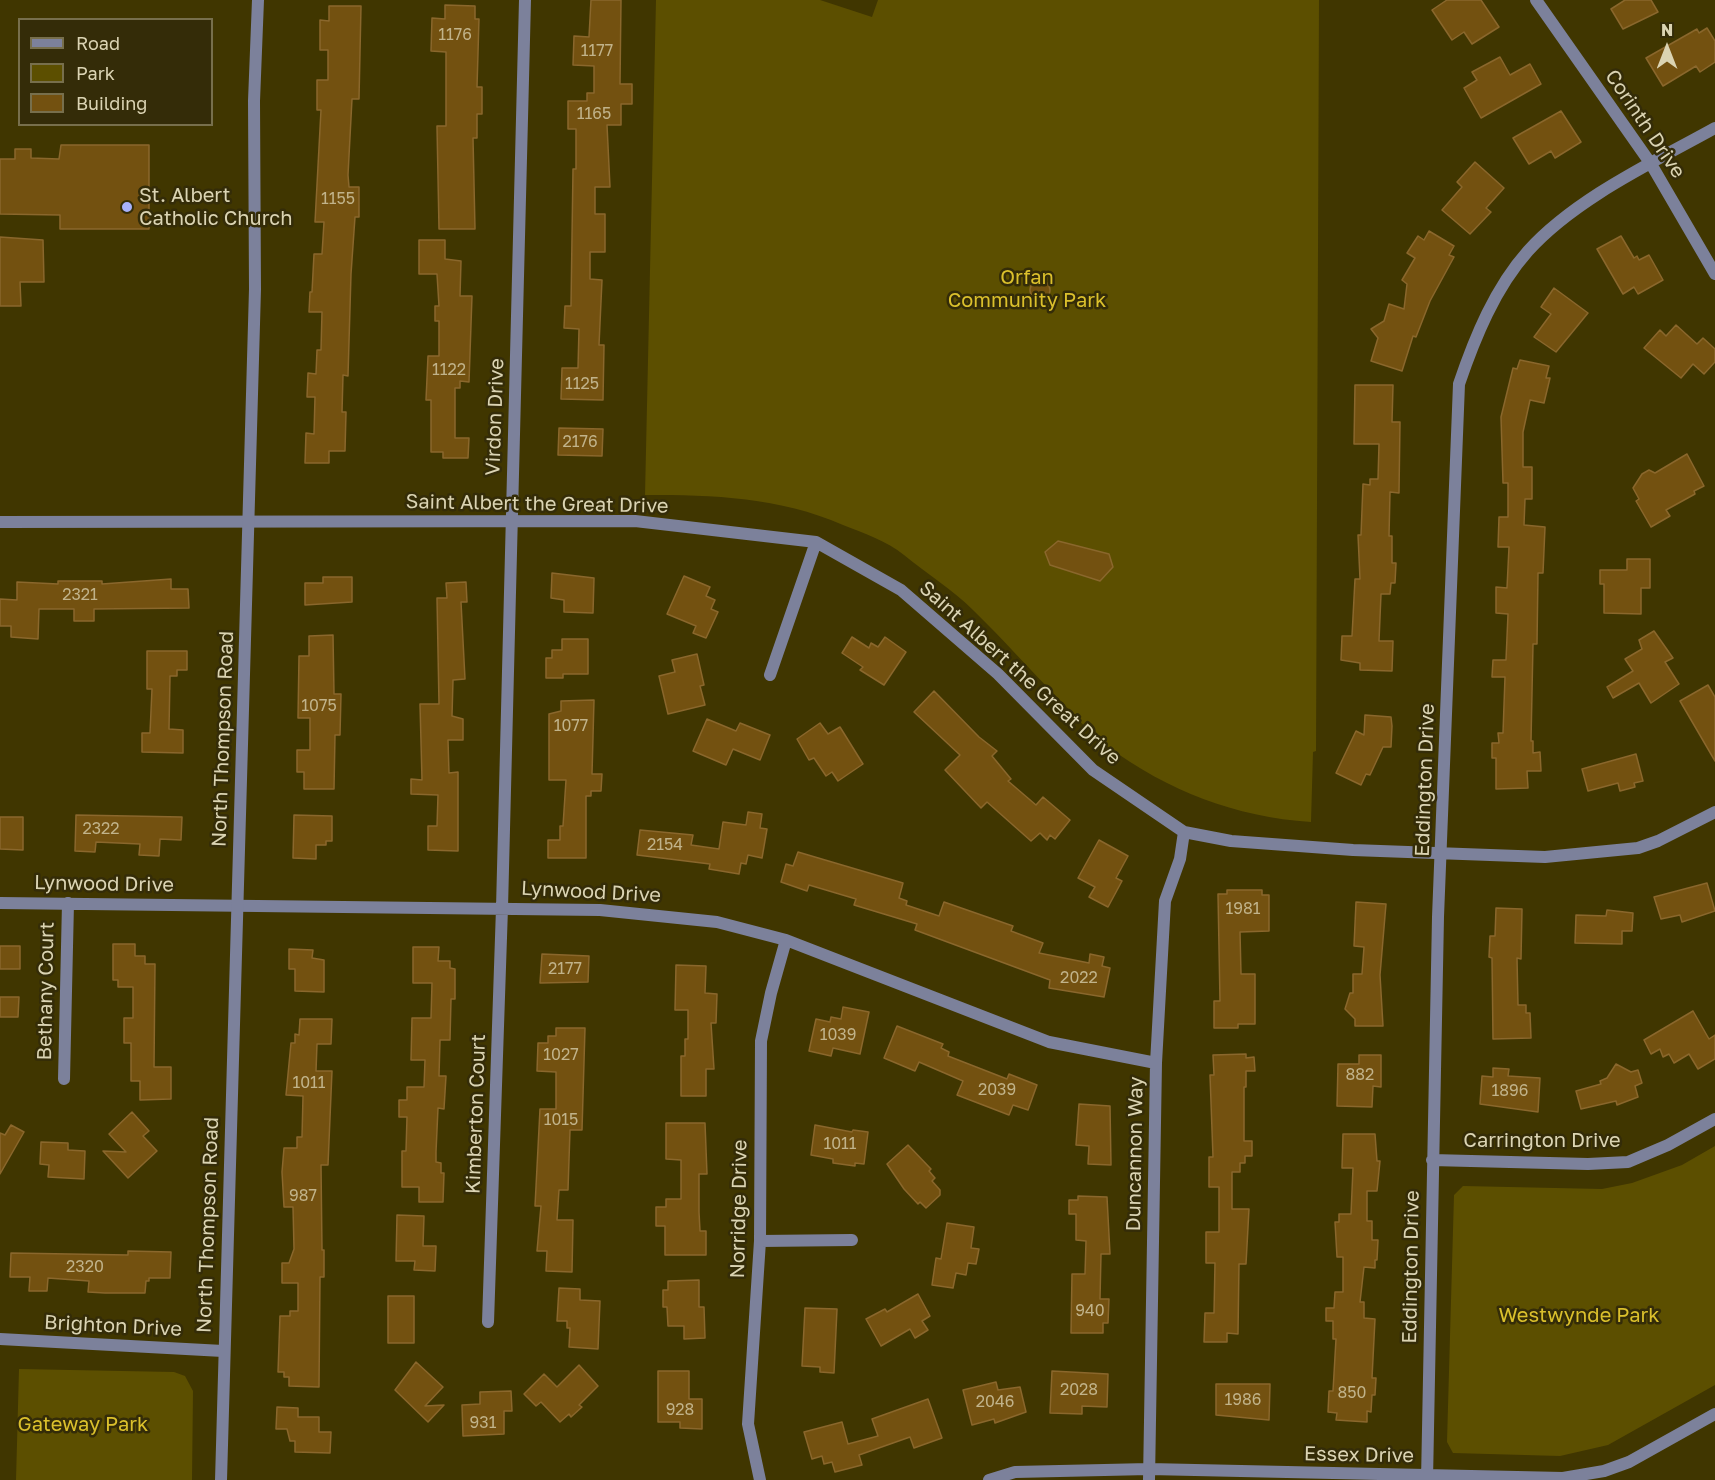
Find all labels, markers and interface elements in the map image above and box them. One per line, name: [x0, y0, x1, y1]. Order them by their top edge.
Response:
legend: [18, 18, 213, 126]
north arrow: [1637, 18, 1697, 78]
text: N: [1661, 20, 1673, 40]
house number: 1176: [438, 25, 472, 45]
text: Road: [76, 32, 120, 54]
house number: 1177: [581, 41, 613, 61]
text: Park: [76, 62, 115, 84]
street label: Corinth Drive: [1600, 65, 1690, 183]
text: Building: [76, 92, 147, 114]
house number: 1165: [577, 104, 611, 124]
place label: St. Albert Catholic Church: [139, 184, 292, 231]
house number: 1155: [321, 189, 355, 209]
marker: St. Albert Catholic Church: [120, 200, 134, 214]
park label: Orfan Community Park: [948, 266, 1106, 313]
street label: Virdon Drive: [481, 358, 509, 476]
house number: 1122: [432, 360, 466, 380]
house number: 1125: [565, 374, 599, 394]
house number: 2176: [562, 432, 598, 452]
street label: Saint Albert the Great Drive: [405, 490, 669, 518]
street label: Saint Albert the Great Drive: [914, 576, 1126, 770]
house number: 2321: [62, 585, 98, 605]
street label: North Thompson Road: [207, 630, 239, 848]
house number: 1075: [301, 696, 337, 716]
street label: Eddington Drive: [1410, 703, 1440, 857]
house number: 1077: [554, 716, 588, 736]
house number: 2322: [82, 819, 120, 839]
house number: 2154: [647, 835, 683, 855]
street label: Lynwood Drive: [34, 871, 174, 897]
street label: Lynwood Drive: [520, 876, 662, 908]
house number: 1981: [1226, 899, 1260, 919]
street label: Bethany Court: [33, 922, 59, 1060]
house number: 2177: [548, 959, 582, 979]
house number: 2022: [1060, 968, 1098, 988]
house number: 1039: [820, 1025, 856, 1045]
street label: Kimberton Court: [461, 1034, 491, 1194]
house number: 1027: [543, 1045, 579, 1065]
house number: 882: [1346, 1065, 1374, 1085]
house number: 1011: [292, 1073, 326, 1093]
street label: Duncannon Way: [1122, 1076, 1148, 1232]
house number: 2039: [978, 1080, 1016, 1100]
house number: 1896: [1492, 1081, 1528, 1101]
house number: 1015: [544, 1110, 578, 1130]
street label: North Thompson Road: [192, 1116, 224, 1334]
street label: Carrington Drive: [1463, 1129, 1621, 1153]
house number: 1011: [823, 1134, 857, 1154]
street label: Norridge Drive: [726, 1139, 752, 1279]
house number: 987: [289, 1186, 317, 1206]
street label: Eddington Drive: [1398, 1190, 1424, 1344]
house number: 2320: [66, 1257, 104, 1277]
house number: 940: [1075, 1301, 1105, 1321]
park label: Westwynde Park: [1498, 1304, 1660, 1328]
street label: Brighton Drive: [44, 1310, 182, 1342]
house number: 2028: [1060, 1380, 1098, 1400]
house number: 850: [1338, 1383, 1366, 1403]
house number: 1986: [1225, 1390, 1261, 1410]
house number: 2046: [976, 1392, 1014, 1412]
house number: 928: [666, 1400, 694, 1420]
park label: Gateway Park: [18, 1413, 148, 1437]
house number: 931: [470, 1413, 496, 1433]
street label: Essex Drive: [1304, 1442, 1414, 1468]

